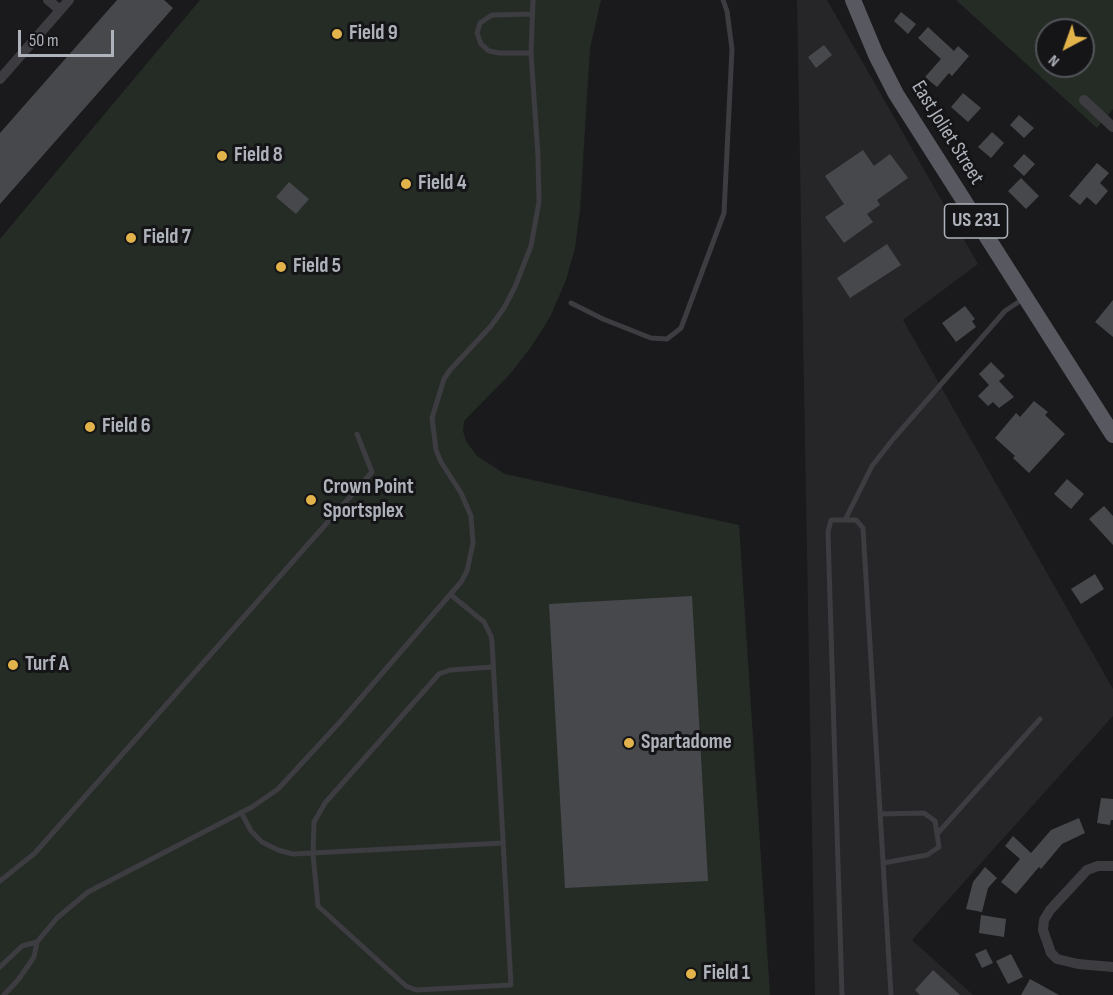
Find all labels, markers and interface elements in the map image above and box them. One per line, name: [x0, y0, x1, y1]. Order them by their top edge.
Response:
scale bar: [21, 18, 117, 56]
north arrow: [1035, 18, 1095, 78]
place label: Field 9: [349, 21, 398, 47]
marker: Field 9: [330, 27, 344, 41]
text: 50 m: [29, 30, 59, 51]
text: N: [1045, 50, 1064, 70]
street label: East Joliet Street: [905, 77, 989, 189]
place label: Field 8: [234, 143, 283, 169]
marker: Field 8: [215, 149, 229, 163]
place label: Field 4: [418, 171, 466, 197]
marker: Field 4: [399, 177, 413, 191]
road number: US 231: [944, 204, 1008, 238]
place label: Field 7: [143, 225, 191, 251]
marker: Field 7: [124, 231, 138, 245]
place label: Field 5: [293, 254, 341, 280]
marker: Field 5: [274, 260, 288, 274]
place label: Field 6: [102, 414, 151, 440]
marker: Field 6: [83, 420, 97, 434]
place label: Crown Point Sportsplex: [323, 475, 414, 525]
marker: Crown Point Sportsplex: [304, 493, 318, 507]
place label: Turf A: [25, 652, 69, 678]
marker: Turf A: [6, 658, 20, 672]
place label: Spartadome: [641, 730, 732, 756]
marker: Spartadome: [622, 736, 636, 750]
place label: Field 1: [703, 961, 750, 987]
marker: Field 1: [684, 967, 698, 981]

